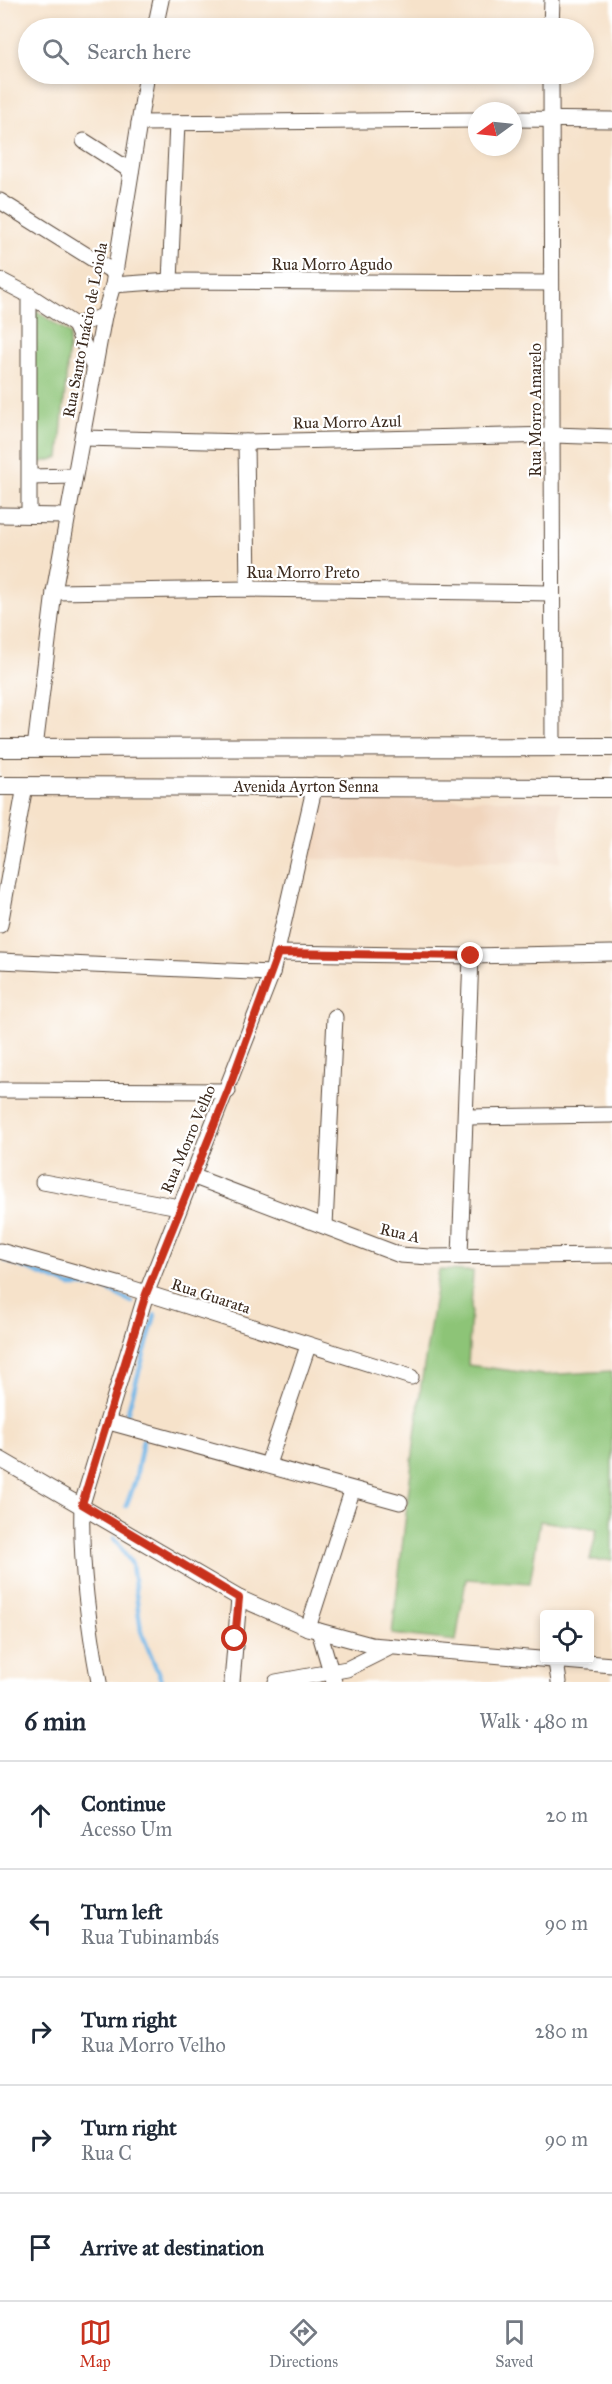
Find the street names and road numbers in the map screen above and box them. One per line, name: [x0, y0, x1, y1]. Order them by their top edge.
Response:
street label: Rua Santo Inácio de Loiola: [59, 240, 111, 419]
street label: Rua Morro Agudo: [272, 255, 392, 275]
street label: Rua Morro Amarelo: [526, 343, 545, 477]
street label: Rua Morro Azul: [292, 412, 402, 432]
street label: Rua Morro Preto: [246, 563, 360, 582]
street label: Avenida Ayrton Senna: [232, 777, 379, 796]
street label: Rua Morro Velho: [157, 1082, 219, 1196]
street label: Rua A: [378, 1219, 422, 1247]
street label: Rua Guarata: [169, 1274, 253, 1318]

